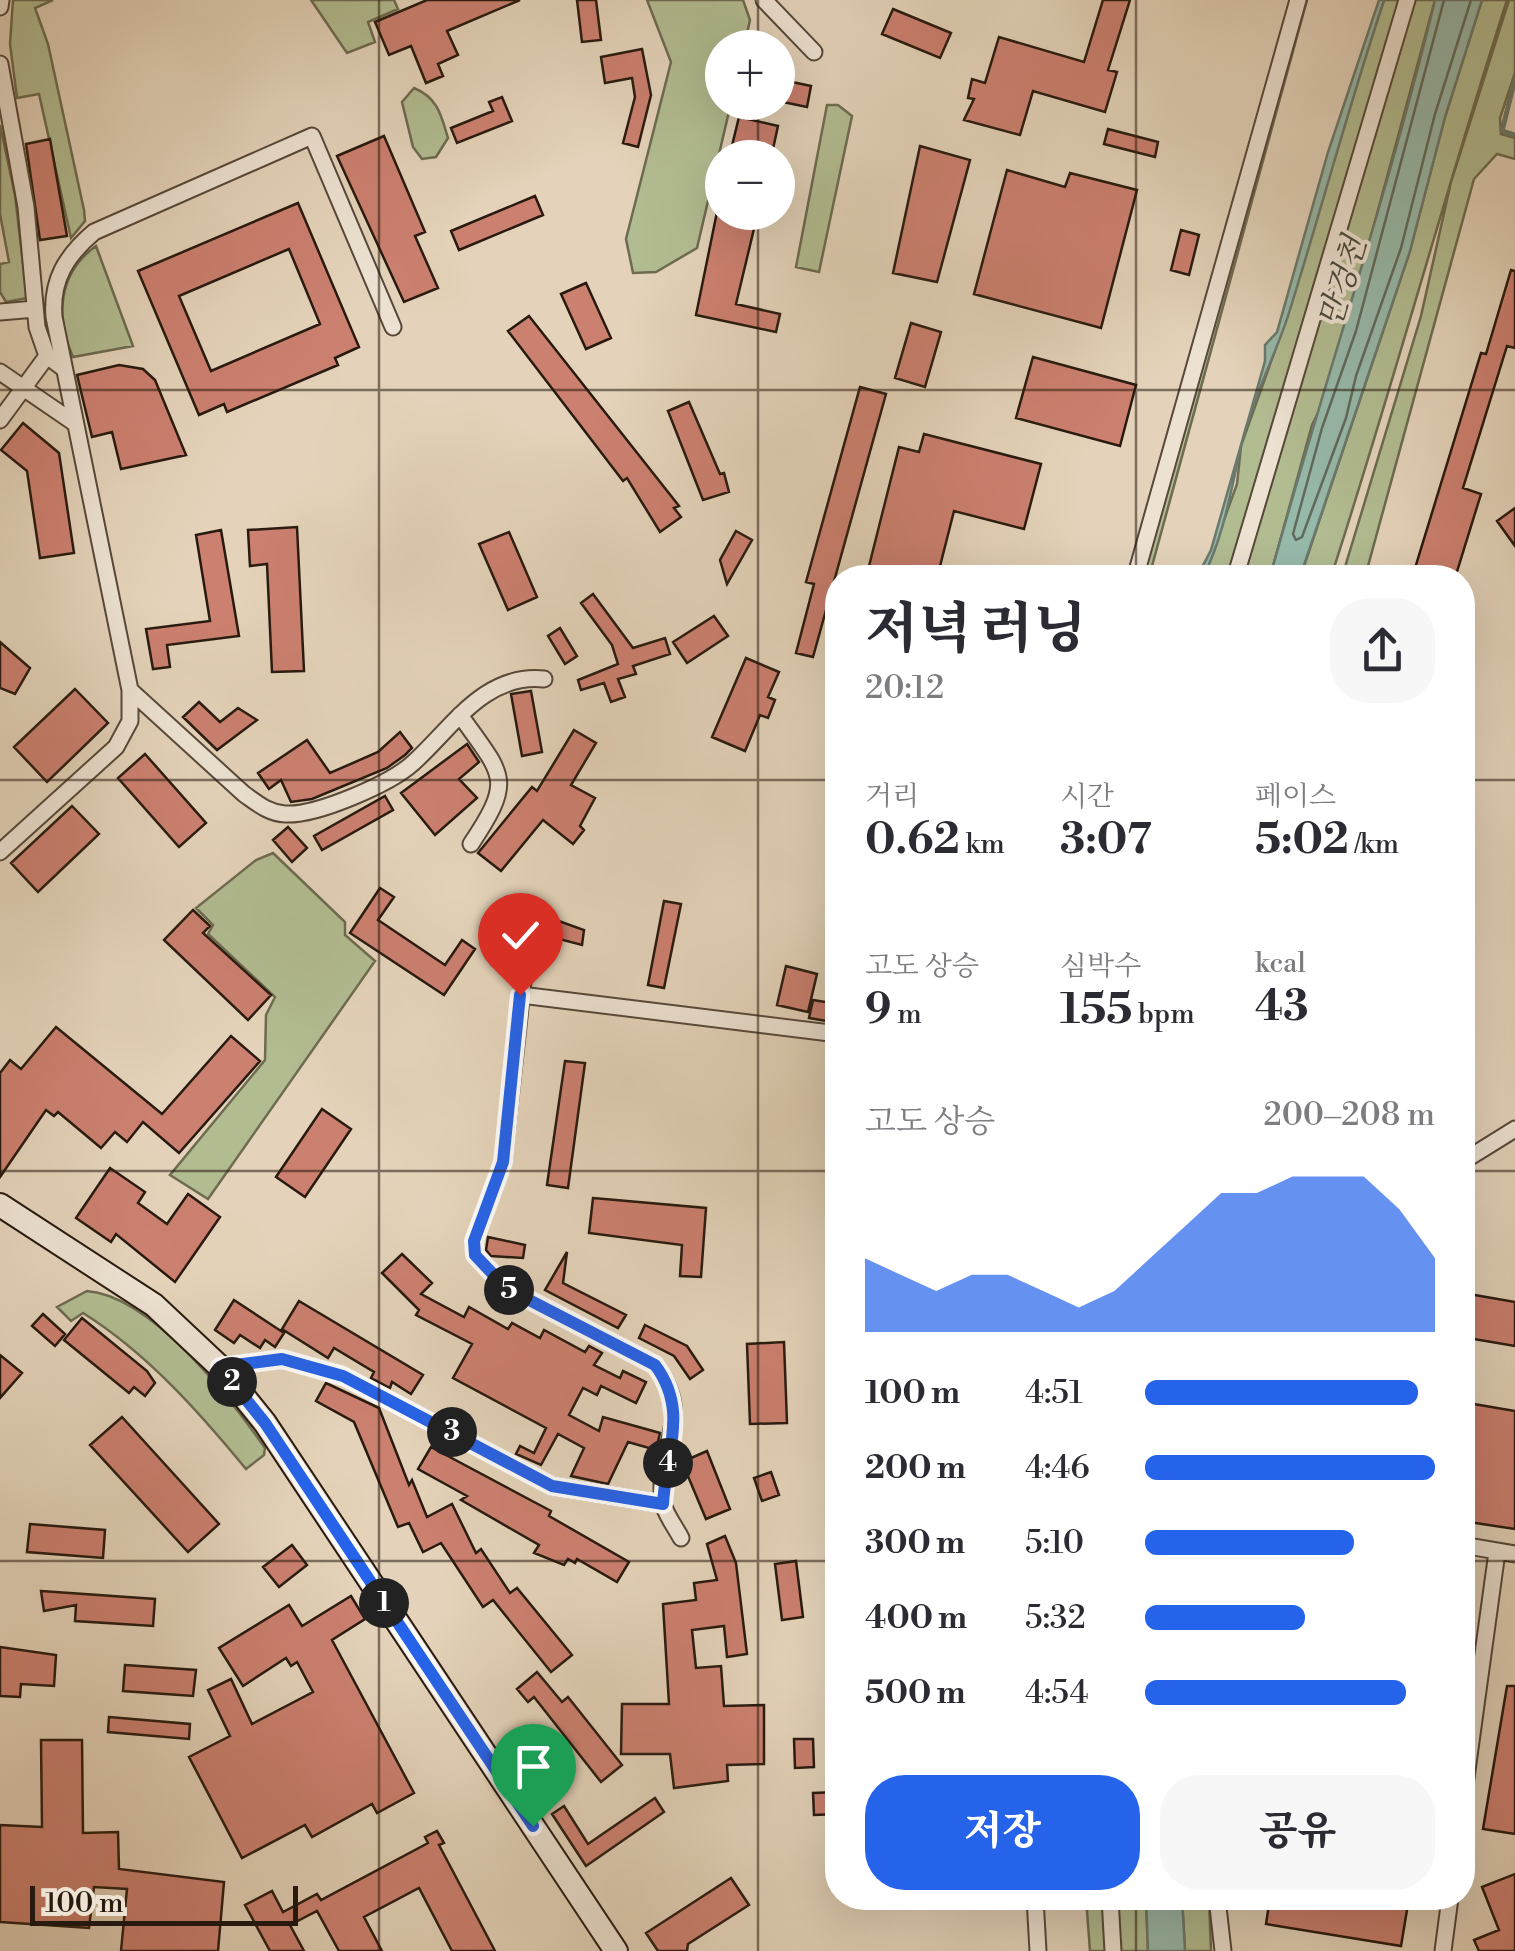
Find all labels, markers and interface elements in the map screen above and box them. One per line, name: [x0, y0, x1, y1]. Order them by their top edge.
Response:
map controls: [705, 30, 795, 230]
button: +: [705, 30, 795, 120]
button: −: [705, 140, 795, 230]
water label: 만겅천: [1310, 230, 1376, 332]
text: 저녁 러닝: [865, 596, 1086, 665]
button: share: [1330, 598, 1435, 703]
text: 20:12: [865, 668, 944, 708]
text: 거리: [865, 779, 919, 814]
text: 시간: [1060, 779, 1114, 814]
text: 페이스: [1255, 779, 1336, 814]
text: 0.62: [865, 814, 960, 867]
text: 3:07: [1060, 814, 1152, 867]
text: 5:02: [1255, 814, 1349, 867]
text: km: [960, 827, 1005, 862]
text: /km: [1349, 827, 1399, 862]
pin: [478, 893, 563, 996]
icon: check: [493, 908, 548, 963]
text: kcal: [1255, 946, 1306, 981]
text: 고도 상승: [865, 949, 979, 984]
text: 심박수: [1060, 949, 1141, 984]
text: 43: [1255, 981, 1308, 1034]
text: 9: [865, 984, 891, 1037]
text: 155: [1060, 984, 1132, 1037]
text: m: [891, 997, 922, 1032]
text: bpm: [1132, 997, 1195, 1032]
text: 200–208 m: [1263, 1095, 1435, 1135]
text: 고도 상승: [865, 1102, 995, 1142]
pin: 5: [484, 1265, 534, 1315]
text: 5: [500, 1272, 518, 1307]
pin: 2: [207, 1357, 257, 1407]
text: 2: [223, 1364, 241, 1399]
text: 100 m: [865, 1373, 960, 1413]
text: 4:51: [1025, 1373, 1083, 1413]
pin: 3: [427, 1407, 477, 1457]
text: 3: [444, 1414, 460, 1449]
pin: 4: [643, 1438, 693, 1488]
text: 4: [659, 1445, 677, 1480]
text: 200 m: [865, 1448, 966, 1488]
text: 4:46: [1025, 1448, 1090, 1488]
text: 300 m: [865, 1523, 965, 1563]
text: 5:10: [1025, 1523, 1084, 1563]
pin: 1: [359, 1578, 409, 1628]
text: 1: [377, 1585, 391, 1620]
text: 400 m: [865, 1598, 967, 1638]
text: 5:32: [1025, 1598, 1086, 1638]
text: 500 m: [865, 1673, 966, 1713]
text: 4:54: [1025, 1673, 1089, 1713]
pin: [491, 1724, 576, 1827]
icon: arrive: [506, 1739, 561, 1794]
button: 저장: [865, 1775, 1140, 1890]
button: 공유: [1160, 1775, 1435, 1890]
scale bar: [30, 1881, 298, 1926]
text: 100 m: [45, 1886, 124, 1921]

